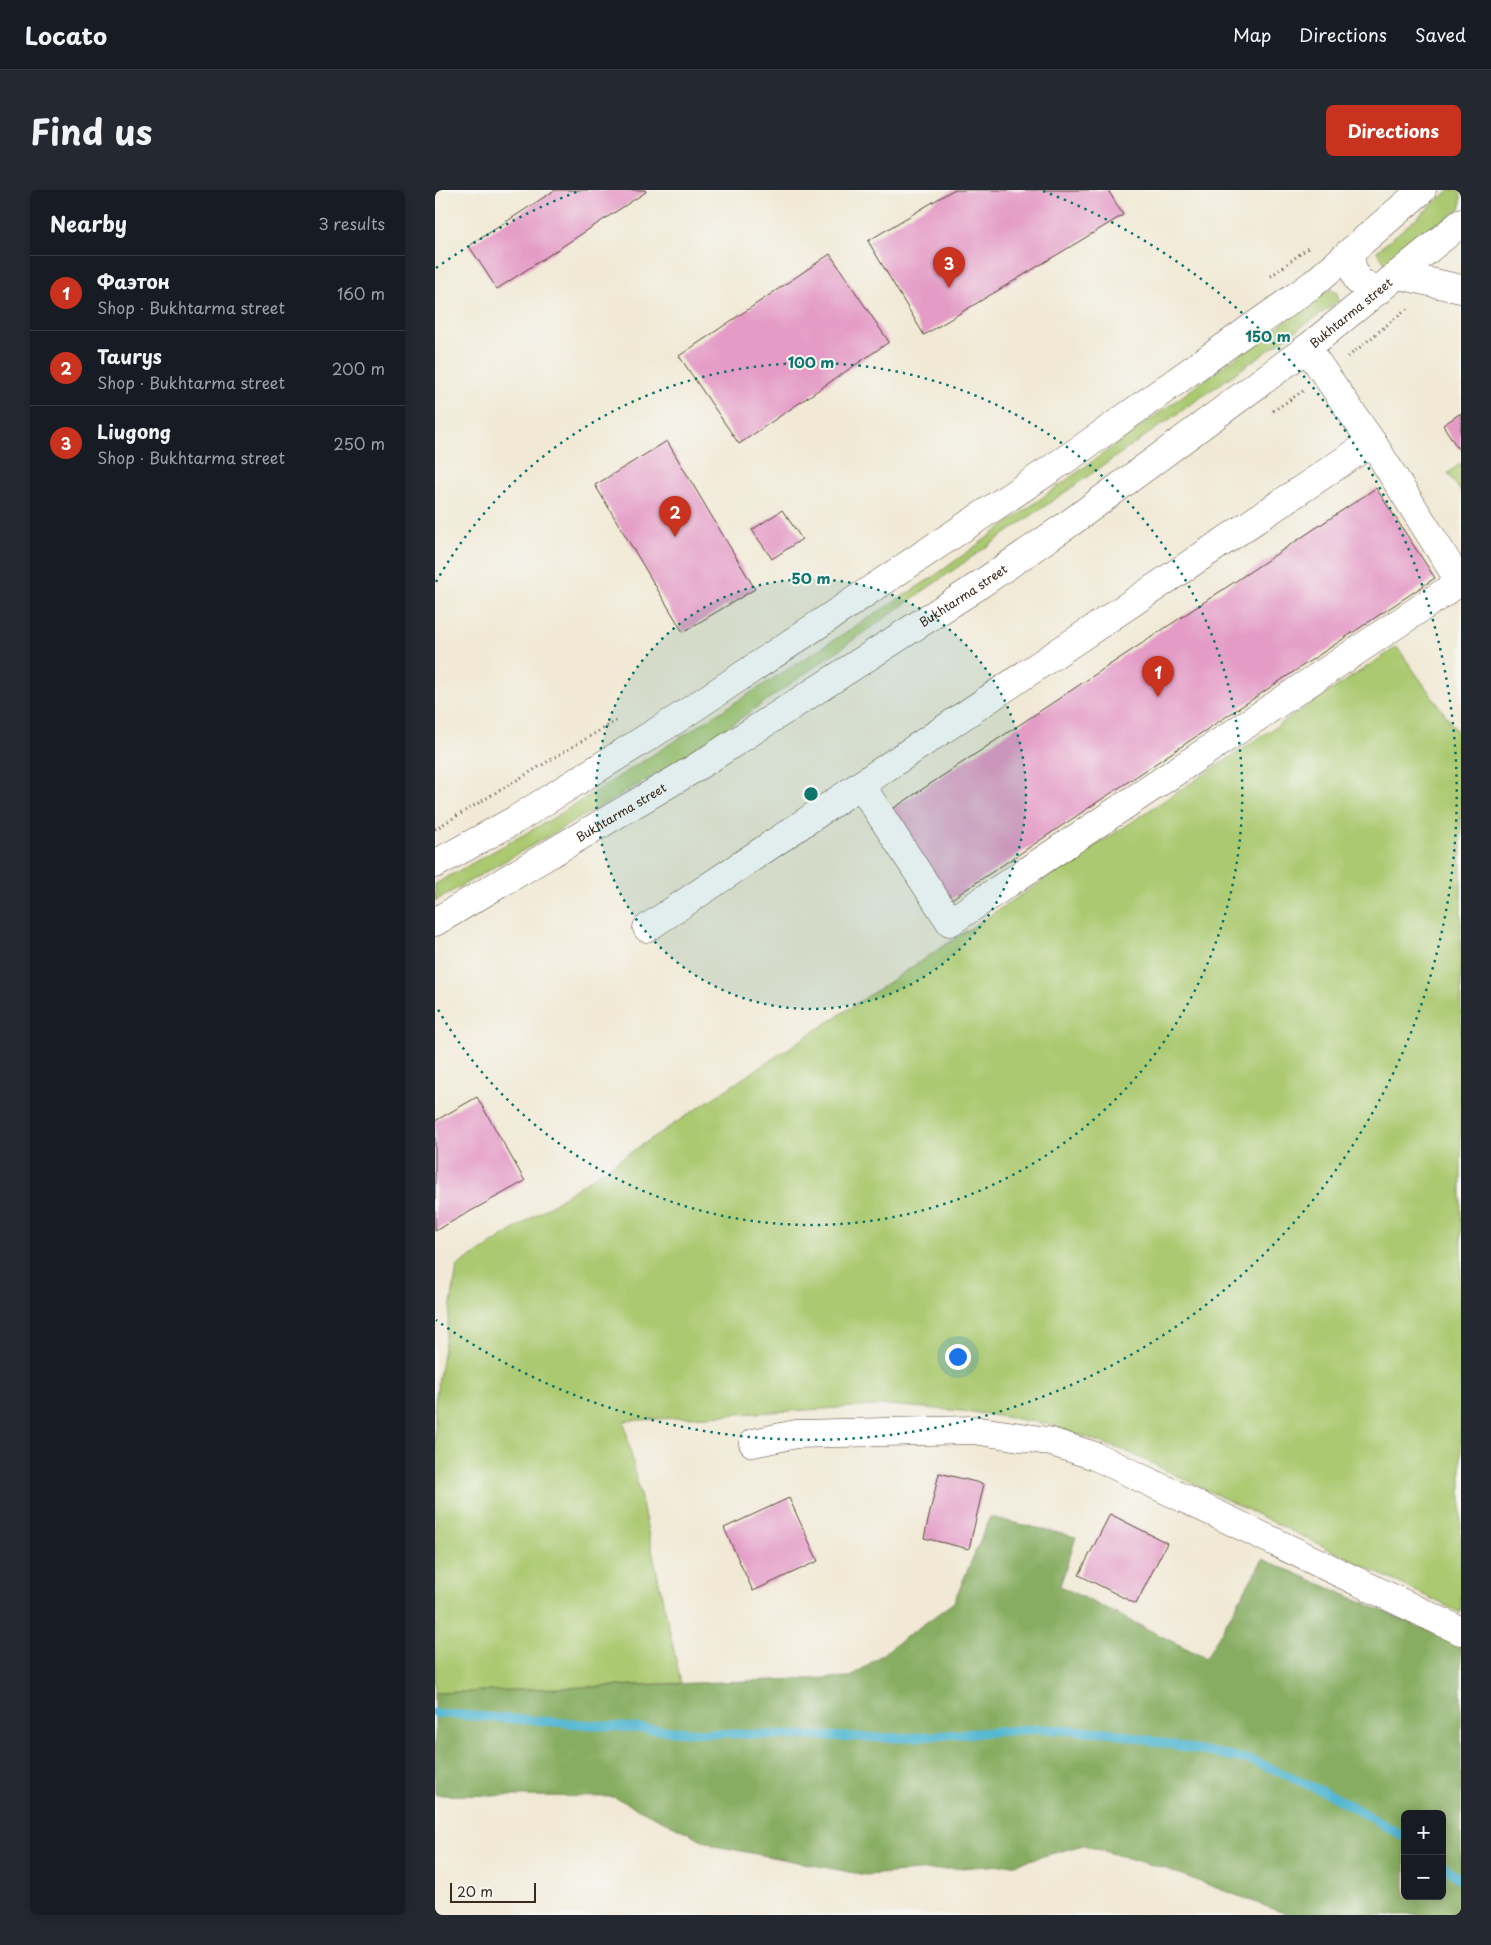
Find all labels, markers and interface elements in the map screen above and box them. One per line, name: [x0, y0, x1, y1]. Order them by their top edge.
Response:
text: Locato: [25, 17, 107, 53]
text: Map: [1233, 21, 1271, 48]
text: Directions: [1299, 21, 1387, 48]
text: Saved: [1415, 21, 1466, 48]
text: Find us: [30, 104, 152, 157]
button: Directions: [1326, 105, 1461, 156]
text: Nearby: [50, 207, 127, 239]
text: 3 results: [318, 211, 385, 235]
pin: 3: [933, 247, 965, 288]
text: Фаэтон: [97, 267, 170, 295]
street label: Bukhtarma street: [1305, 273, 1396, 352]
text: 1: [62, 281, 70, 305]
text: 160 m: [337, 281, 385, 305]
text: Shop · Bukhtarma street: [97, 295, 285, 319]
text: 150 m: [1245, 324, 1291, 347]
text: Taurys: [97, 342, 162, 370]
text: 100 m: [788, 350, 834, 373]
text: 2: [60, 356, 72, 380]
text: 200 m: [332, 356, 385, 380]
text: Shop · Bukhtarma street: [97, 370, 285, 394]
text: Liugong: [97, 417, 171, 445]
text: 3: [61, 431, 71, 455]
text: 250 m: [334, 431, 385, 455]
text: Shop · Bukhtarma street: [97, 445, 285, 469]
pin: 2: [659, 496, 691, 537]
street label: Bukhtarma street: [915, 560, 1011, 631]
text: 50 m: [792, 566, 830, 589]
pin: 1: [1142, 656, 1174, 697]
street label: Bukhtarma street: [572, 778, 670, 846]
centre of rings: [802, 785, 820, 803]
your location: [945, 1344, 971, 1370]
map controls: [1401, 1810, 1446, 1900]
button: +: [1401, 1810, 1446, 1855]
button: −: [1401, 1855, 1446, 1900]
scale bar: [450, 1880, 536, 1903]
text: 20 m: [457, 1881, 493, 1902]

